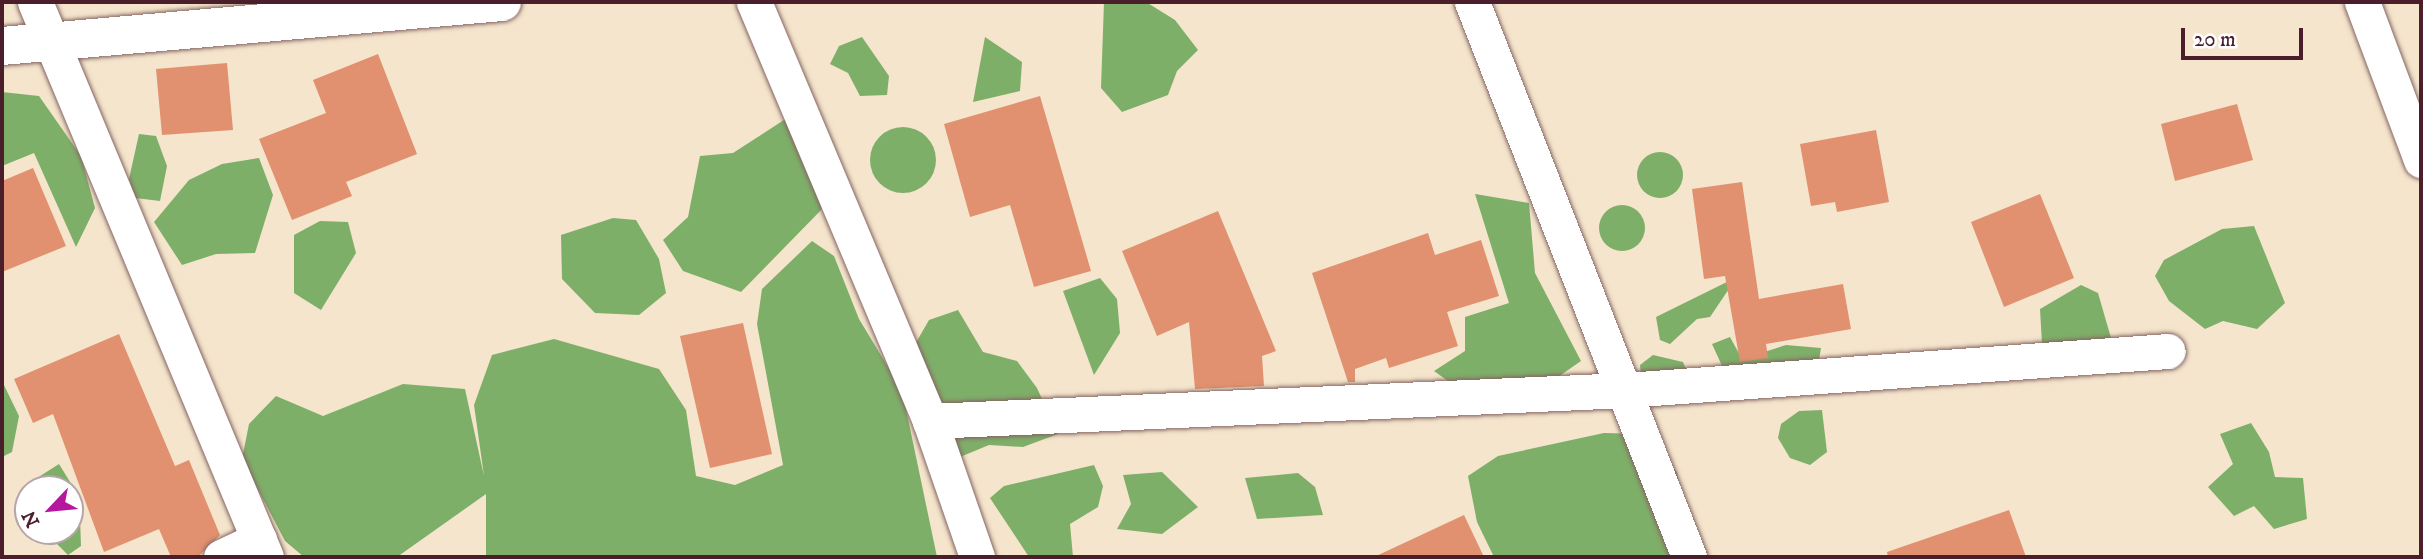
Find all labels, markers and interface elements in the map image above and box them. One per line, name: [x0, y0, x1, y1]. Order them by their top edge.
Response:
scale bar: [2185, 14, 2308, 58]
text: 20 m: [2194, 27, 2236, 53]
north arrow: [14, 475, 84, 545]
text: N: [18, 506, 45, 531]

